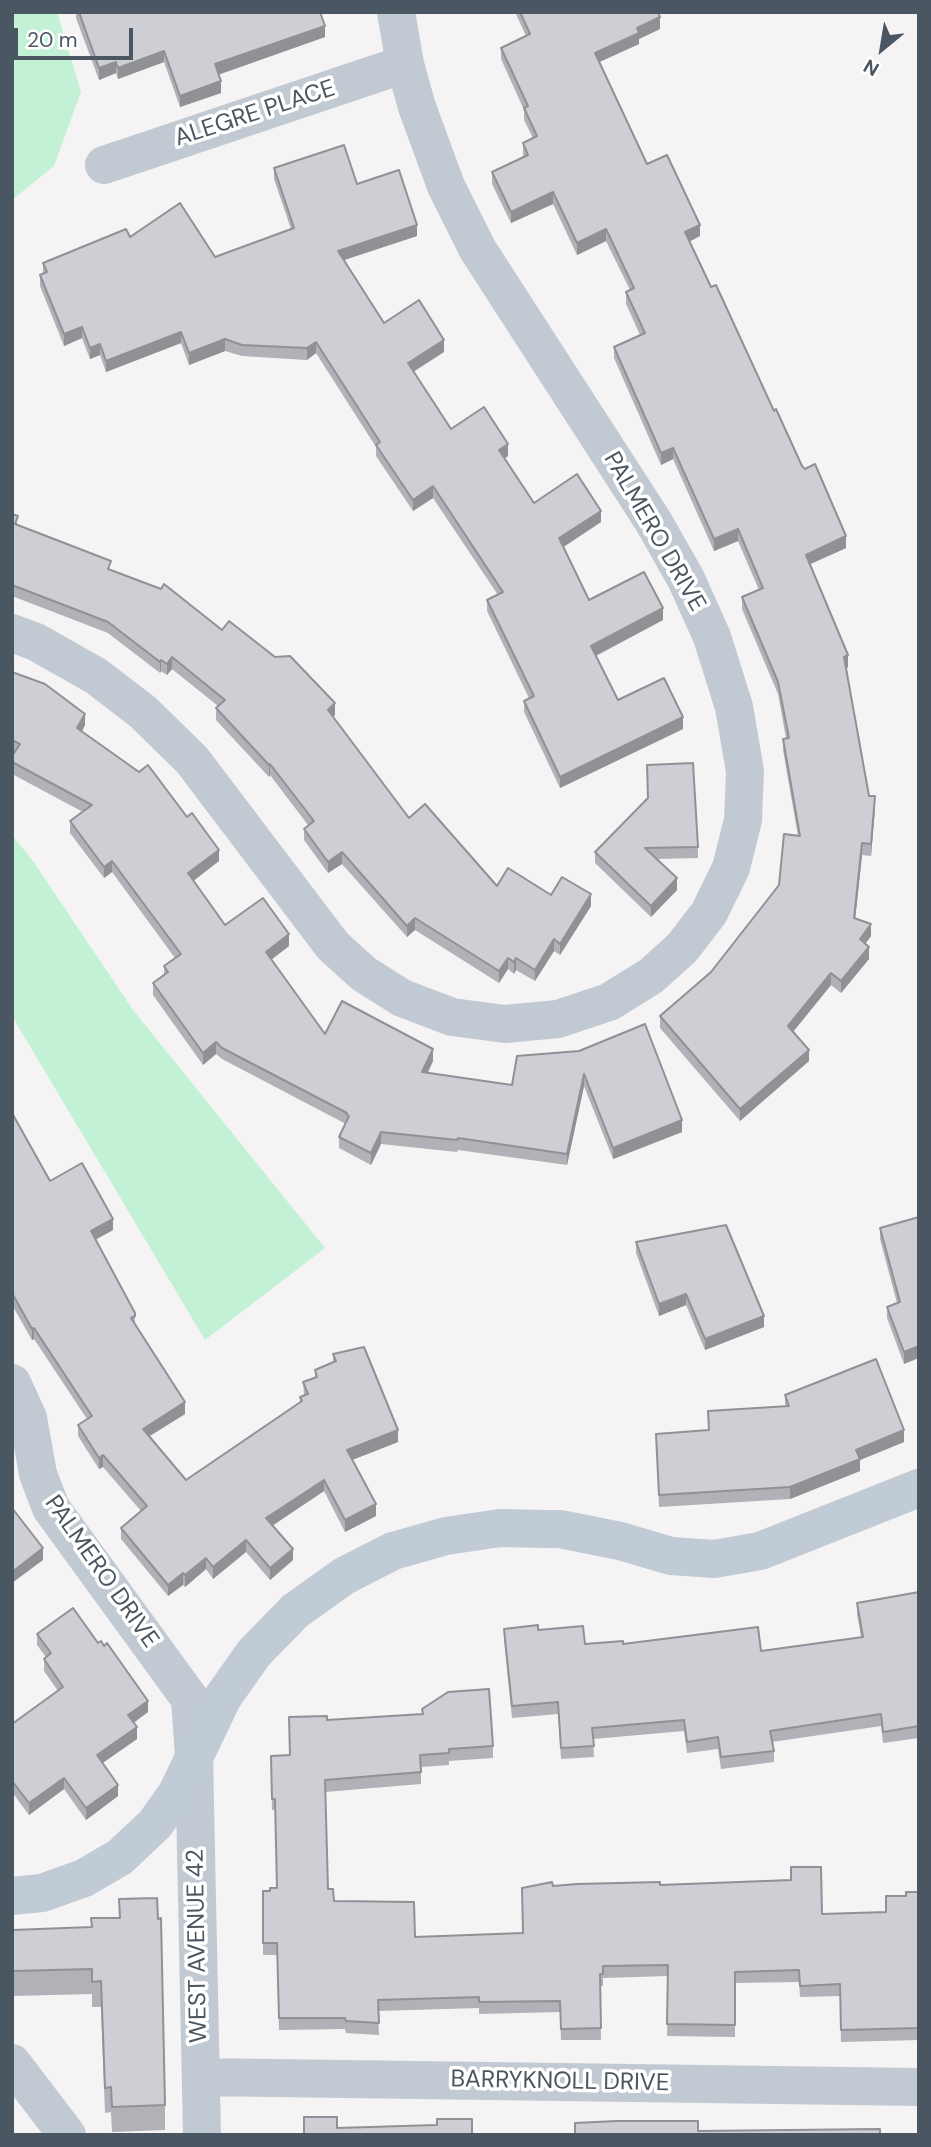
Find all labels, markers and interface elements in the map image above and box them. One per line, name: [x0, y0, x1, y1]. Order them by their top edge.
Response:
scale bar: [18, 14, 136, 58]
north arrow: [847, 14, 917, 84]
text: 20 m: [27, 26, 78, 54]
text: N: [859, 53, 884, 82]
street label: ALEGRE PLACE: [171, 75, 339, 153]
street label: PALMERO DRIVE: [597, 447, 711, 617]
street label: PALMERO DRIVE: [38, 1490, 164, 1654]
street label: WEST AVENUE 42: [182, 1849, 214, 2043]
street label: BARRYKNOLL DRIVE: [450, 2066, 670, 2098]

